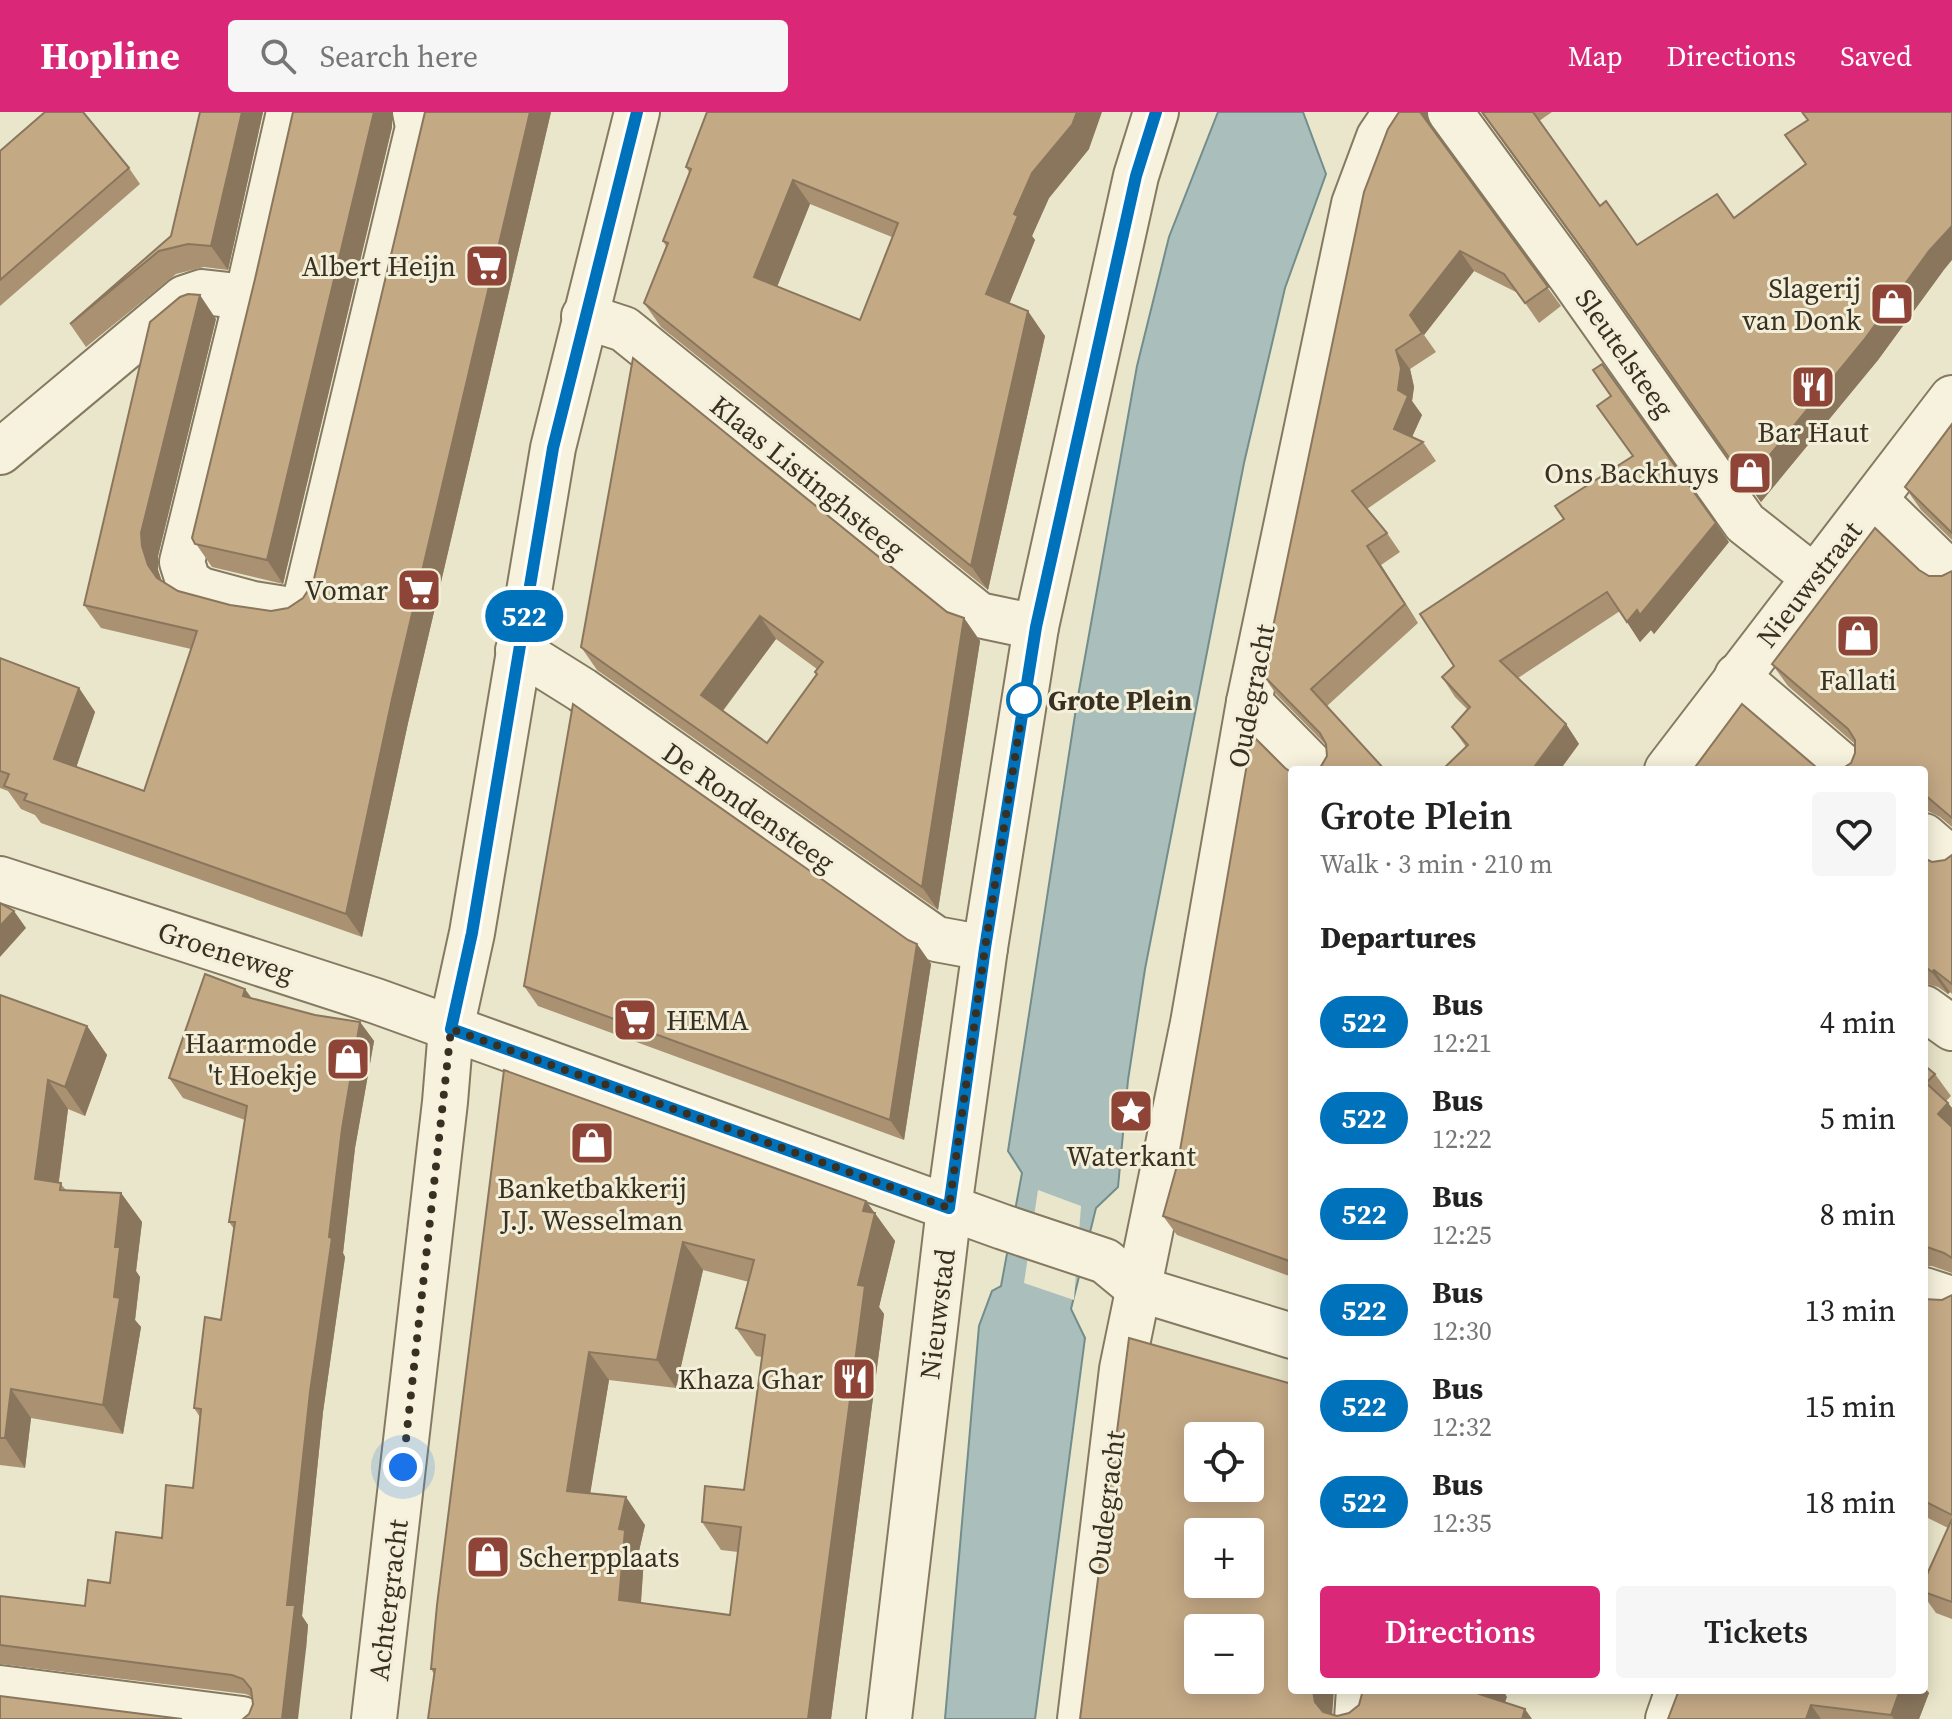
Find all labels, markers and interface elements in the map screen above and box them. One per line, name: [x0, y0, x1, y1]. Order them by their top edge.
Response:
search box: [228, 20, 788, 92]
text: Hopline: [40, 30, 180, 82]
icon: search: [256, 34, 300, 78]
text: Search here: [320, 36, 478, 77]
text: Map: [1568, 37, 1623, 75]
text: Directions: [1667, 37, 1796, 75]
text: Saved: [1840, 37, 1912, 75]
supermarket icon: Albert Heijn: [463, 242, 511, 290]
place label: Albert Heijn: [302, 247, 456, 285]
place label: Slagerij van Donk: [1742, 269, 1862, 339]
shop icon: Slagerij van Donk: [1868, 280, 1916, 328]
street label: Sleutelsteeg: [1567, 281, 1683, 425]
restaurant icon: Bar Haut: [1789, 363, 1837, 411]
street label: Klaas Listinghsteeg: [702, 386, 914, 568]
place label: Bar Haut: [1757, 413, 1870, 451]
shop icon: Ons Backhuys: [1726, 449, 1774, 497]
place label: Ons Backhuys: [1544, 454, 1719, 492]
street label: Nieuwstraat: [1748, 512, 1871, 655]
supermarket icon: Vomar: [395, 566, 443, 614]
place label: Vomar: [305, 571, 388, 609]
line badge: 522: [478, 590, 570, 642]
text: 522: [501, 597, 547, 635]
shop icon: Fallati: [1834, 612, 1882, 660]
street label: Oudegracht: [1218, 620, 1284, 771]
place label: Fallati: [1819, 661, 1897, 699]
place label: Grote Plein: [1048, 681, 1192, 719]
marker: Grote Plein: [1007, 683, 1041, 717]
street label: De Rondensteeg: [655, 733, 843, 881]
text: Grote Plein: [1320, 790, 1513, 842]
button: heart: [1812, 792, 1896, 876]
text: Walk · 3 min · 210 m: [1320, 846, 1553, 882]
street label: Groeneweg: [153, 912, 299, 992]
text: Departures: [1320, 917, 1476, 958]
text: Bus: [1432, 984, 1483, 1025]
supermarket icon: HEMA: [611, 996, 659, 1044]
place label: HEMA: [666, 1001, 749, 1039]
text: 4 min: [1820, 1002, 1896, 1043]
text: 522: [1341, 1003, 1387, 1041]
place label: Haarmode 't Hoekje: [185, 1024, 317, 1094]
text: 12:21: [1432, 1025, 1492, 1061]
shop icon: Haarmode 't Hoekje: [324, 1035, 372, 1083]
text: Bus: [1432, 1080, 1483, 1121]
place icon: Waterkant: [1107, 1087, 1155, 1135]
text: 5 min: [1820, 1098, 1896, 1139]
text: 522: [1341, 1099, 1387, 1137]
shop icon: Banketbakkerij J.J. Wesselman: [568, 1119, 616, 1167]
text: 12:22: [1432, 1121, 1492, 1157]
place label: Waterkant: [1066, 1137, 1197, 1175]
place label: Banketbakkerij J.J. Wesselman: [497, 1169, 687, 1239]
text: Bus: [1432, 1176, 1483, 1217]
text: 8 min: [1820, 1194, 1896, 1235]
text: 522: [1341, 1195, 1387, 1233]
text: 12:25: [1432, 1217, 1492, 1253]
street label: Nieuwstad: [910, 1246, 964, 1382]
text: Bus: [1432, 1272, 1483, 1313]
text: 13 min: [1805, 1290, 1896, 1331]
text: 522: [1341, 1291, 1387, 1329]
text: 12:30: [1432, 1313, 1492, 1349]
restaurant icon: Khaza Ghar: [830, 1355, 878, 1403]
place label: Khaza Ghar: [678, 1360, 823, 1398]
text: Bus: [1432, 1368, 1483, 1409]
text: 15 min: [1805, 1386, 1896, 1427]
text: 522: [1341, 1387, 1387, 1425]
text: 12:32: [1432, 1409, 1492, 1445]
map controls: [1184, 1422, 1264, 1694]
button: locate: [1184, 1422, 1264, 1502]
street label: Oudegracht: [1078, 1428, 1134, 1577]
your location: [383, 1447, 423, 1487]
text: Bus: [1432, 1464, 1483, 1505]
text: 18 min: [1805, 1482, 1896, 1523]
text: 522: [1341, 1483, 1387, 1521]
text: 12:35: [1432, 1505, 1492, 1541]
street label: Achtergracht: [359, 1516, 417, 1683]
button: +: [1184, 1518, 1264, 1598]
shop icon: Scherpplaats: [464, 1533, 512, 1581]
place label: Scherpplaats: [519, 1538, 680, 1576]
button: Directions: [1320, 1586, 1600, 1678]
button: Tickets: [1616, 1586, 1896, 1678]
button: −: [1184, 1614, 1264, 1694]

